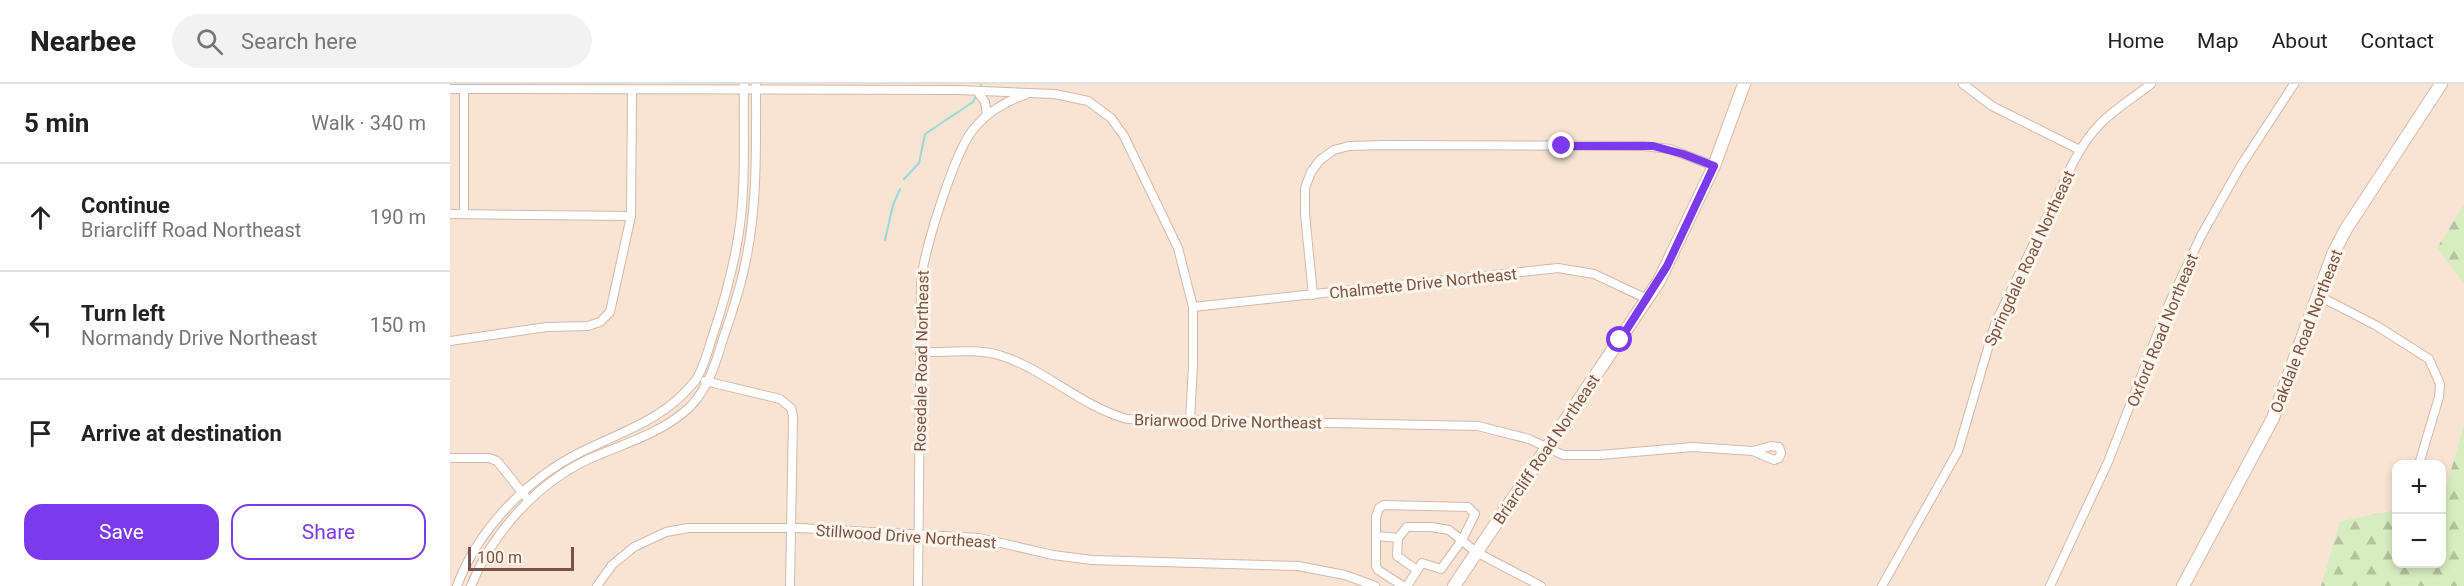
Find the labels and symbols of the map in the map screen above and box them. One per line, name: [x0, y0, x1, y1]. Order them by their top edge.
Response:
route end: [1548, 132, 1574, 158]
street label: Springdale Road Northeast: [1980, 167, 2079, 349]
street label: Oakdale Road Northeast: [2267, 247, 2346, 416]
street label: Oxford Road Northeast: [2123, 251, 2202, 410]
street label: Chalmette Drive Northeast: [1328, 264, 1518, 303]
street label: Rosedale Road Northeast: [910, 270, 933, 452]
route start: [1606, 326, 1632, 352]
street label: Briarcliff Road Northeast: [1489, 371, 1604, 528]
street label: Briarwood Drive Northeast: [1134, 410, 1322, 433]
street label: Stillwood Drive Northeast: [815, 521, 997, 552]
scale bar: [468, 544, 574, 572]

